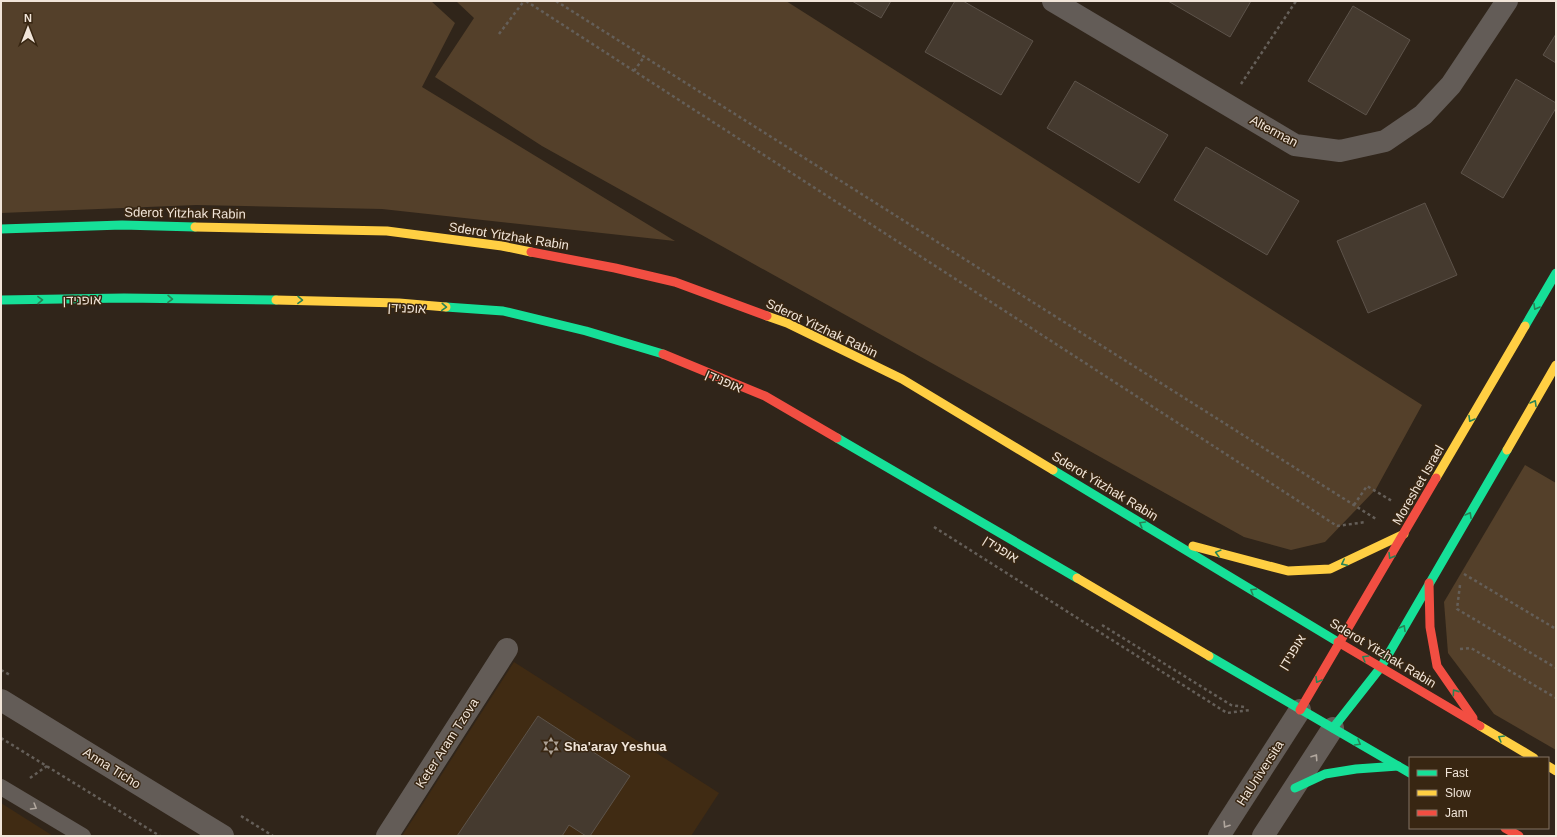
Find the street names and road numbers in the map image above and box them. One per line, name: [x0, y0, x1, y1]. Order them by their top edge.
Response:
street label: Alterman: [1248, 112, 1300, 150]
street label: Sderot Yitzhak Rabin: [124, 204, 246, 222]
street label: Sderot Yitzhak Rabin: [448, 219, 570, 253]
street label: אופנידן: [63, 292, 101, 308]
street label: Sderot Yitzhak Rabin: [764, 296, 880, 360]
street label: אופנידן: [387, 300, 427, 316]
street label: אופנידן: [703, 366, 745, 396]
street label: Moreshet Israel: [1389, 442, 1447, 528]
street label: Sderot Yitzhak Rabin: [1049, 448, 1161, 524]
street label: אופנידן: [981, 532, 1021, 566]
street label: Sderot Yitzhak Rabin: [1327, 615, 1439, 691]
street label: אופנידן: [1275, 632, 1309, 672]
street label: Keter Aram Tzova: [412, 695, 482, 791]
street label: HaUniversita: [1233, 737, 1287, 808]
street label: Anna Ticho: [80, 744, 144, 792]

